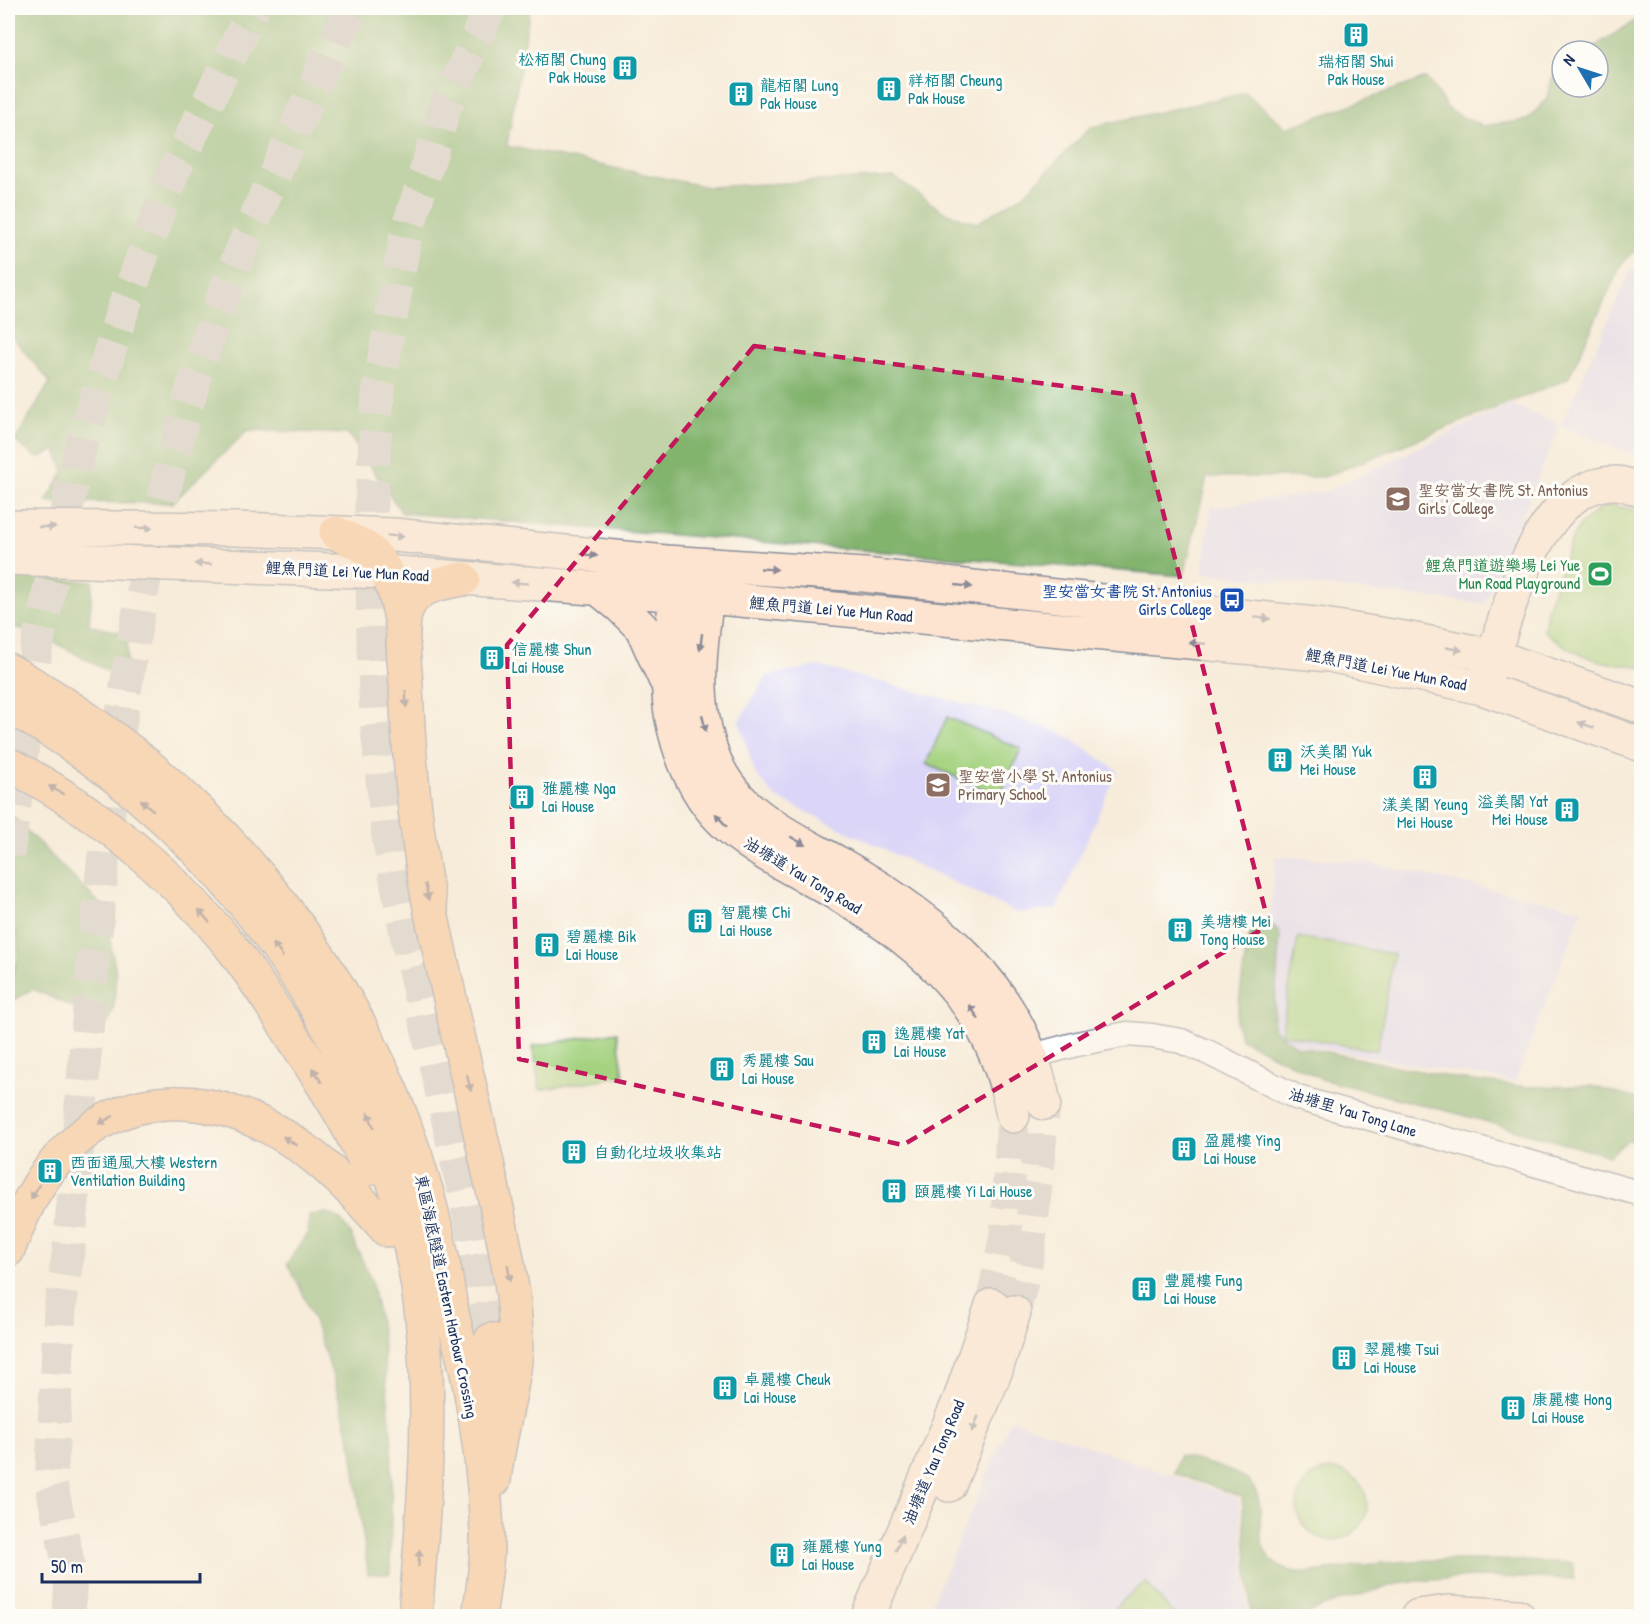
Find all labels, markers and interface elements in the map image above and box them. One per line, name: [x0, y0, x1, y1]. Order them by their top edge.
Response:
building icon: 瑞栢閣 Shui Pak House: [1341, 20, 1371, 50]
north arrow: [1550, 39, 1610, 99]
place label: 松栢閣 Chung Pak House: [518, 48, 607, 88]
text: N: [1557, 49, 1580, 70]
place label: 瑞栢閣 Shui Pak House: [1318, 50, 1394, 90]
building icon: 松栢閣 Chung Pak House: [610, 53, 640, 83]
place label: 祥栢閣 Cheung Pak House: [908, 69, 1002, 109]
place label: 龍栢閣 Lung Pak House: [760, 74, 838, 114]
building icon: 祥栢閣 Cheung Pak House: [874, 74, 904, 104]
building icon: 龍栢閣 Lung Pak House: [726, 79, 756, 109]
place label: 聖安當女書院 St. Antonius Girls' College: [1418, 479, 1588, 519]
school or university icon: 聖安當女書院 St. Antonius Girls' College: [1383, 484, 1413, 514]
one-way arrow: [37, 522, 56, 532]
one-way arrow: [135, 524, 154, 533]
one-way arrow: [385, 531, 404, 540]
one-way arrow: [579, 550, 598, 560]
place label: 鯉魚門道遊樂場 Lei Yue Mun Road Playground: [1425, 554, 1581, 594]
street label: 鯉魚門道 Lei Yue Mun Road: [265, 556, 429, 586]
sports icon: 鯉魚門道遊樂場 Lei Yue Mun Road Playground: [1585, 559, 1615, 589]
one-way arrow: [193, 560, 212, 569]
one-way arrow: [760, 565, 779, 574]
one-way arrow: [511, 578, 530, 588]
place label: 聖安當女書院 St. Antonius Girls College: [1042, 580, 1213, 620]
one-way arrow: [954, 581, 973, 591]
bus stop icon: 聖安當女書院 St. Antonius Girls College: [1217, 585, 1247, 615]
street label: 鯉魚門道 Lei Yue Mun Road: [748, 591, 914, 627]
one-way arrow: [1252, 613, 1271, 623]
one-way arrow: [696, 632, 706, 651]
place label: 信麗樓 Shun Lai House: [512, 638, 591, 678]
one-way arrow: [1187, 638, 1206, 648]
building icon: 信麗樓 Shun Lai House: [477, 643, 507, 673]
street label: 鯉魚門道 Lei Yue Mun Road: [1303, 643, 1469, 695]
one-way arrow: [1445, 645, 1464, 654]
one-way arrow: [402, 689, 411, 708]
one-way arrow: [700, 714, 709, 733]
one-way arrow: [1577, 720, 1595, 730]
place label: 沃美閣 Yuk Mei House: [1300, 740, 1372, 780]
building icon: 沃美閣 Yuk Mei House: [1265, 745, 1295, 775]
building icon: 漾美閣 Yeung Mei House: [1410, 762, 1440, 792]
place label: 聖安當小學 St. Antonius Primary School: [958, 765, 1112, 805]
school or university icon: 聖安當小學 St. Antonius Primary School: [923, 770, 953, 800]
place label: 雅麗樓 Nga Lai House: [542, 777, 616, 817]
building icon: 雅麗樓 Nga Lai House: [507, 782, 537, 812]
one-way arrow: [48, 785, 64, 796]
place label: 溢美閣 Yat Mei House: [1477, 790, 1549, 830]
place label: 漾美閣 Yeung Mei House: [1382, 793, 1468, 833]
building icon: 溢美閣 Yat Mei House: [1552, 795, 1582, 825]
one-way arrow: [139, 799, 155, 812]
one-way arrow: [714, 813, 728, 828]
street label: 油塘道 Yau Tong Road: [740, 831, 866, 919]
one-way arrow: [790, 836, 807, 846]
one-way arrow: [423, 883, 432, 902]
place label: 智麗樓 Chi Lai House: [720, 901, 791, 941]
building icon: 智麗樓 Chi Lai House: [685, 906, 715, 936]
one-way arrow: [198, 909, 211, 924]
place label: 美塘樓 Mei Tong House: [1200, 910, 1271, 950]
building icon: 美塘樓 Mei Tong House: [1165, 915, 1195, 945]
place label: 碧麗樓 Bik Lai House: [566, 925, 636, 965]
building icon: 碧麗樓 Bik Lai House: [532, 930, 562, 960]
one-way arrow: [272, 942, 284, 958]
one-way arrow: [969, 1004, 980, 1020]
place label: 逸麗樓 Yat Lai House: [894, 1022, 965, 1062]
building icon: 逸麗樓 Yat Lai House: [859, 1027, 889, 1057]
place label: 秀麗樓 Sau Lai House: [742, 1049, 814, 1089]
building icon: 秀麗樓 Sau Lai House: [707, 1054, 737, 1084]
one-way arrow: [311, 1067, 322, 1083]
one-way arrow: [465, 1073, 474, 1092]
street label: 油塘里 Yau Tong Lane: [1286, 1082, 1420, 1142]
one-way arrow: [366, 1111, 376, 1129]
one-way arrow: [98, 1115, 115, 1125]
place label: 盈麗樓 Ying Lai House: [1204, 1129, 1281, 1169]
building icon: 盈麗樓 Ying Lai House: [1169, 1134, 1199, 1164]
one-way arrow: [282, 1135, 298, 1146]
building icon: 自動化垃圾收集站: [559, 1137, 589, 1167]
place label: 自動化垃圾收集站: [594, 1141, 722, 1163]
place label: 西面通風大樓 Western Ventilation Building: [70, 1151, 217, 1191]
building icon: 西面通風大樓 Western Ventilation Building: [35, 1156, 65, 1186]
street label: 東區海底隧道 Eastern Harbour Crossing: [410, 1172, 484, 1420]
building icon: 頤麗樓 Yi Lai House: [879, 1176, 909, 1206]
place label: 頤麗樓 Yi Lai House: [914, 1180, 1033, 1202]
one-way arrow: [30, 1184, 40, 1201]
one-way arrow: [505, 1264, 514, 1283]
place label: 豐麗樓 Fung Lai House: [1164, 1269, 1242, 1309]
building icon: 豐麗樓 Fung Lai House: [1129, 1274, 1159, 1304]
place label: 翠麗樓 Tsui Lai House: [1364, 1338, 1439, 1378]
building icon: 翠麗樓 Tsui Lai House: [1329, 1343, 1359, 1373]
place label: 卓麗樓 Cheuk Lai House: [744, 1368, 831, 1408]
building icon: 卓麗樓 Cheuk Lai House: [710, 1373, 740, 1403]
place label: 康麗樓 Hong Lai House: [1532, 1388, 1612, 1428]
building icon: 康麗樓 Hong Lai House: [1498, 1393, 1528, 1423]
street label: 油塘道 Yau Tong Road: [897, 1396, 969, 1528]
one-way arrow: [970, 1415, 979, 1433]
one-way arrow: [894, 1534, 904, 1552]
place label: 雍麗樓 Yung Lai House: [802, 1535, 882, 1575]
building icon: 雍麗樓 Yung Lai House: [767, 1540, 797, 1570]
scale bar: [42, 1546, 200, 1584]
one-way arrow: [415, 1549, 424, 1568]
text: 50 m: [51, 1554, 83, 1579]

